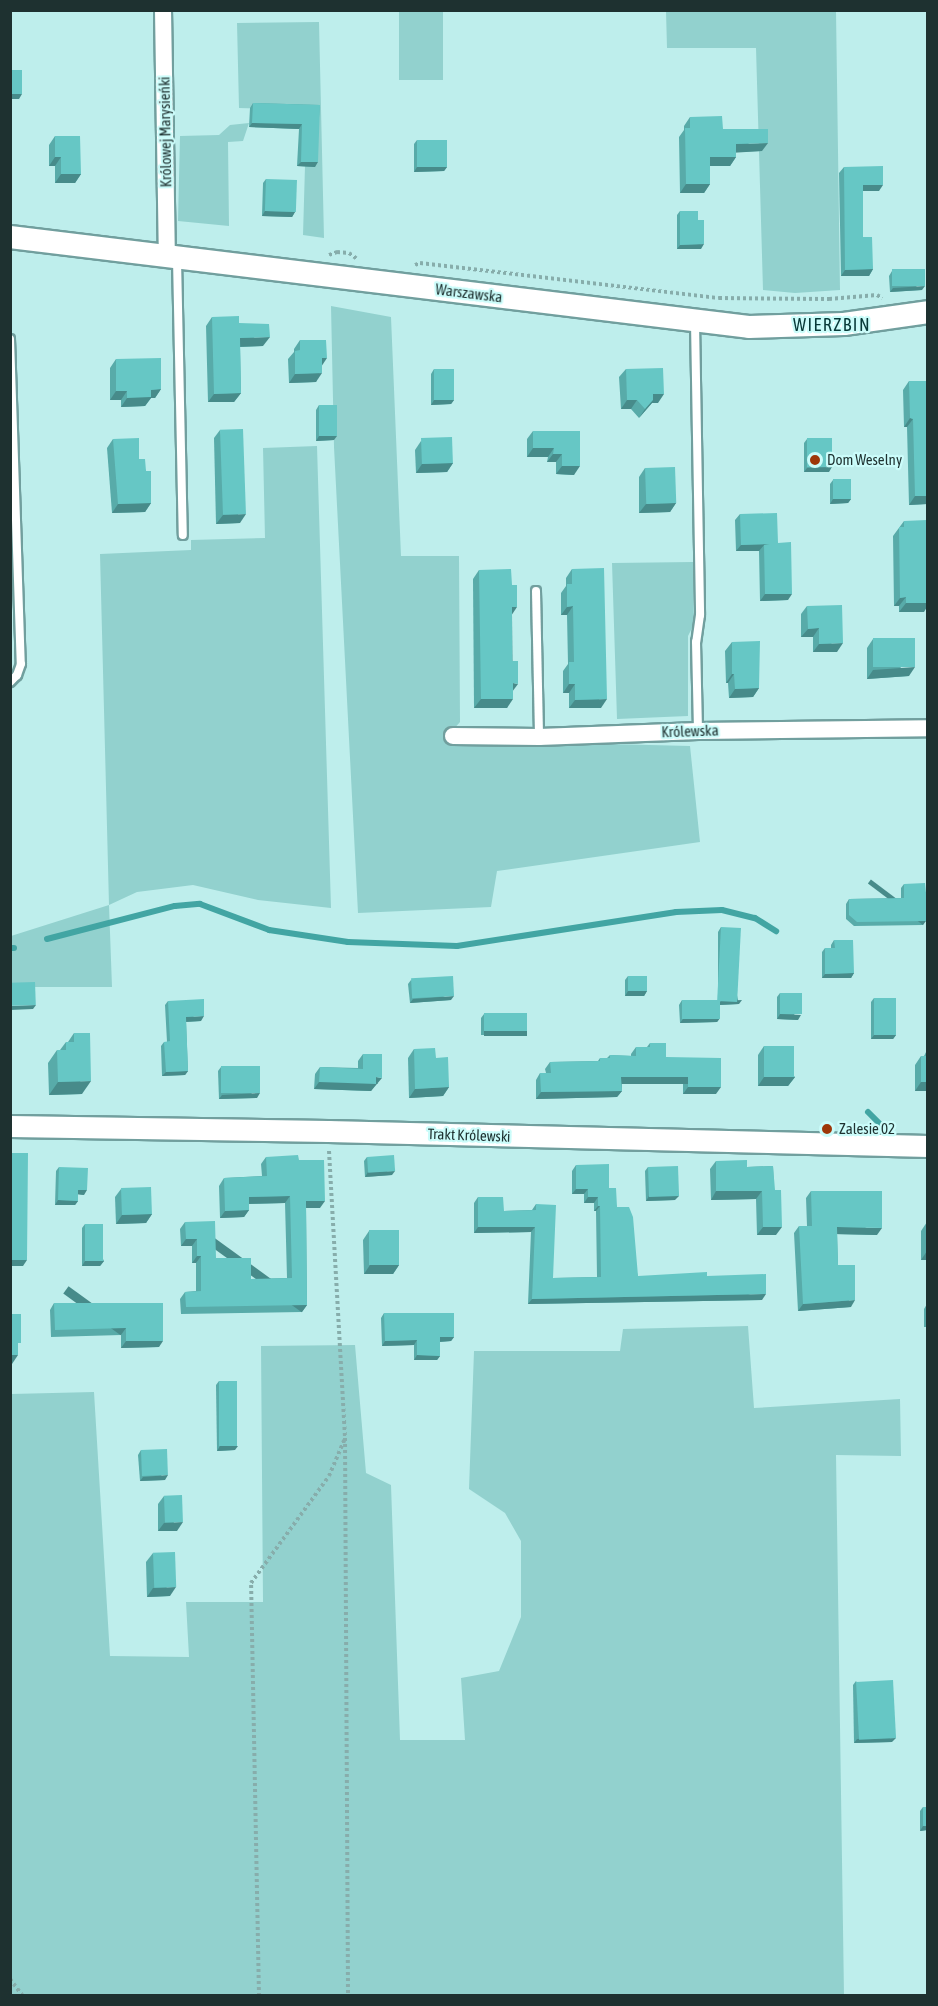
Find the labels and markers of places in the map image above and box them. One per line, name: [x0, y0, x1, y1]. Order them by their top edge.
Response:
place label: Dom Weselny: [827, 451, 902, 469]
marker: Dom Weselny: [808, 453, 822, 467]
place label: Zalesie 02: [839, 1120, 895, 1138]
marker: Zalesie 02: [820, 1122, 834, 1136]

